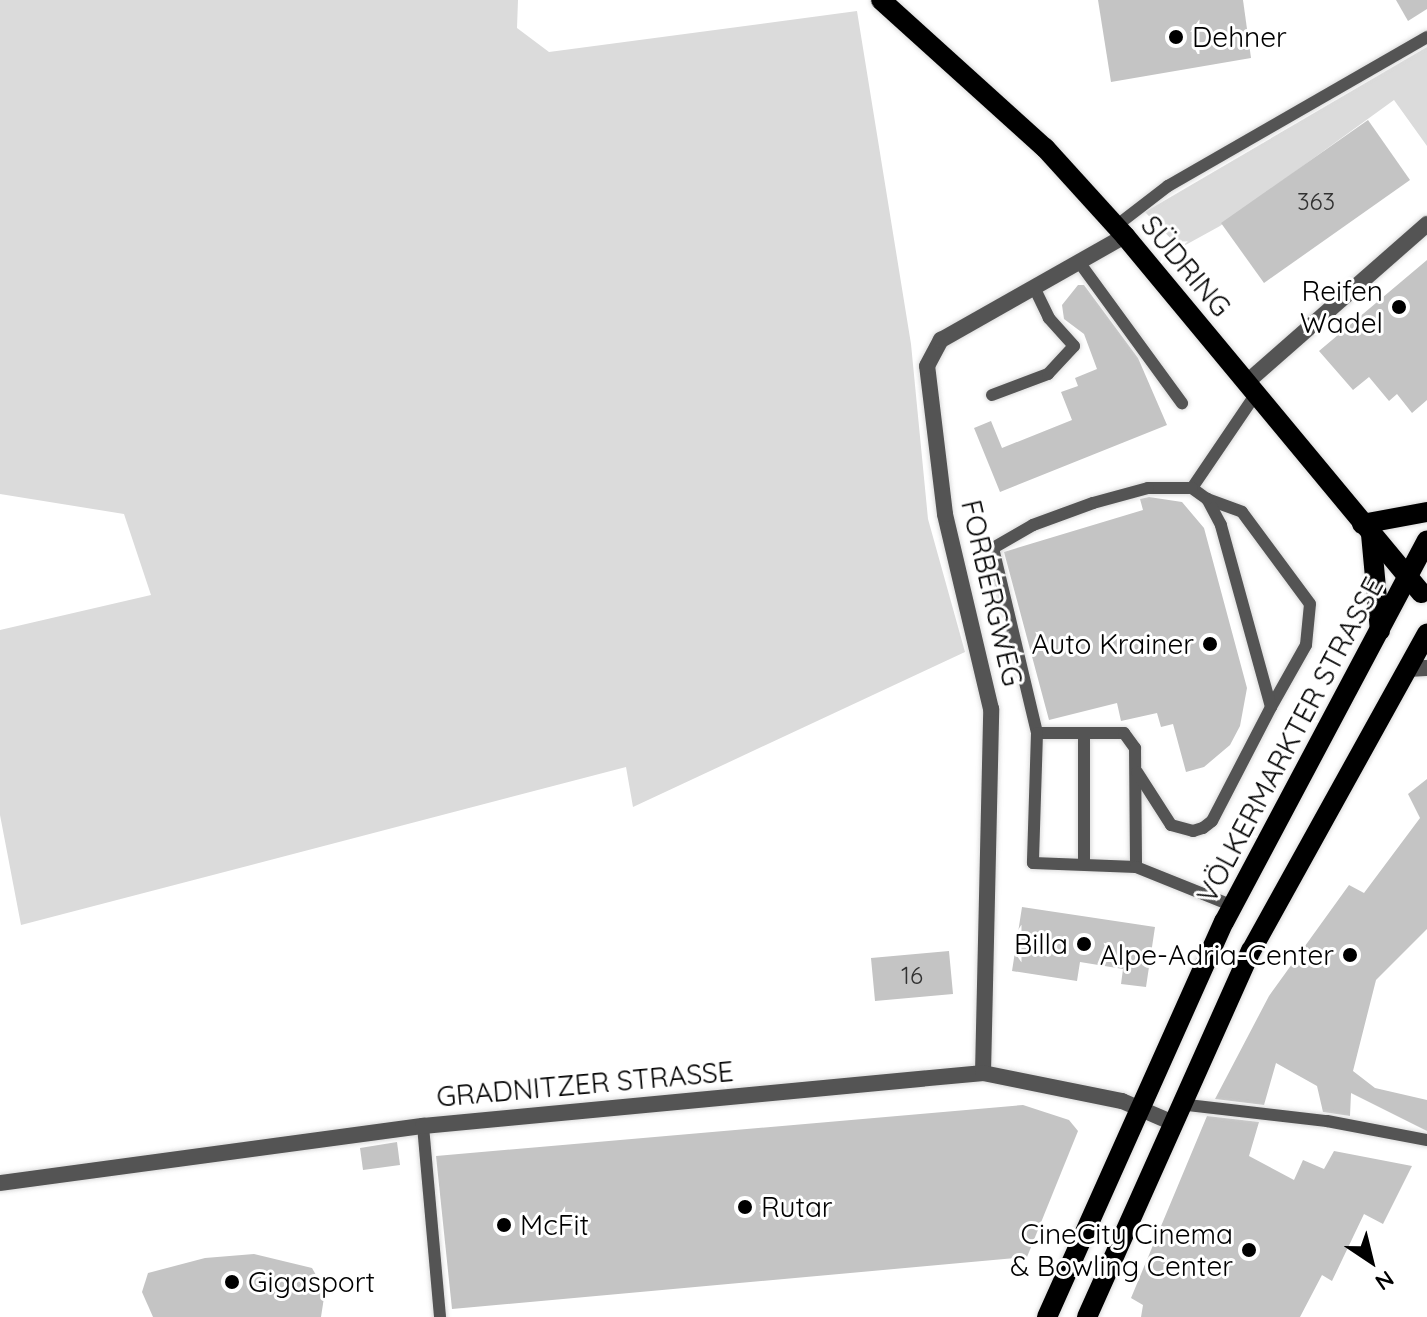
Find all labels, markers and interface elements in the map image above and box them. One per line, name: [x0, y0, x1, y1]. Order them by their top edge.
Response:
place label: Dehner: [1192, 20, 1287, 54]
marker: Dehner: [1167, 28, 1185, 46]
house number: 363: [1297, 188, 1335, 216]
street label: SÜDRING: [1134, 209, 1238, 323]
place label: Reifen Wadel: [1300, 274, 1383, 340]
marker: Reifen Wadel: [1390, 298, 1408, 316]
street label: FORBERGWEG: [954, 497, 1030, 689]
street label: VÖLKERMARKTER STRASSE: [1190, 572, 1390, 908]
place label: Auto Krainer: [1031, 627, 1194, 661]
marker: Auto Krainer: [1201, 635, 1219, 653]
place label: Billa: [1014, 927, 1068, 961]
marker: Billa: [1075, 935, 1093, 953]
place label: Alpe-Adria-Center: [1100, 938, 1334, 972]
marker: Alpe-Adria-Center: [1341, 946, 1359, 964]
house number: 16: [901, 962, 923, 990]
street label: GRADNITZER STRASSE: [435, 1054, 735, 1114]
place label: Rutar: [761, 1190, 833, 1224]
marker: Rutar: [736, 1198, 754, 1216]
place label: McFit: [520, 1208, 589, 1242]
marker: McFit: [495, 1216, 513, 1234]
place label: CineCity Cinema & Bowling Center: [1010, 1217, 1233, 1283]
north arrow: [1331, 1221, 1411, 1301]
marker: CineCity Cinema & Bowling Center: [1240, 1241, 1258, 1259]
place label: Gigasport: [248, 1265, 375, 1299]
text: N: [1370, 1265, 1399, 1297]
marker: Gigasport: [223, 1273, 241, 1291]

